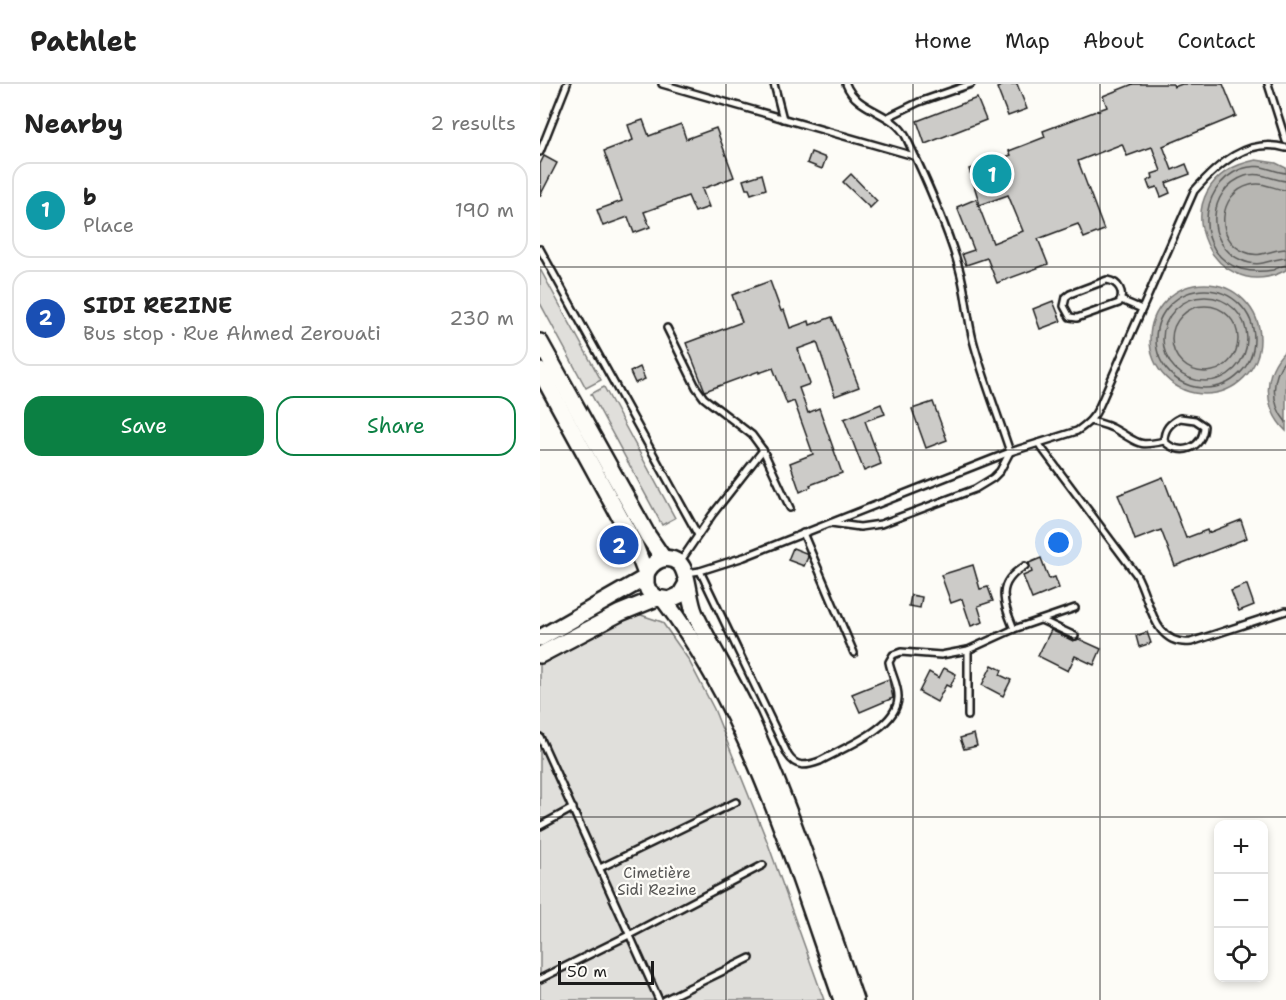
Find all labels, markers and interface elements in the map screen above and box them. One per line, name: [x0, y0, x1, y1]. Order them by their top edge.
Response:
text: Pathlet: [30, 22, 137, 60]
text: Home: [914, 27, 972, 55]
text: Map: [1005, 27, 1050, 55]
text: About: [1083, 27, 1144, 55]
text: Contact: [1177, 27, 1256, 55]
text: Nearby: [24, 106, 123, 141]
text: 2 results: [430, 110, 516, 136]
pin: 1: [972, 152, 1012, 196]
text: b: [83, 183, 97, 212]
text: 1: [41, 197, 50, 223]
text: 190 m: [455, 197, 514, 223]
text: Place: [83, 212, 134, 238]
text: SIDI REZINE: [83, 291, 232, 320]
text: 2: [39, 305, 53, 331]
text: 230 m: [449, 305, 514, 331]
text: Bus stop · Rue Ahmed Zerouati: [83, 320, 381, 346]
button: Save: [24, 396, 264, 456]
button: Share: [276, 396, 516, 456]
pin: 2: [600, 522, 638, 568]
your location: [1044, 528, 1073, 557]
map controls: [1214, 820, 1268, 982]
button: +: [1214, 820, 1268, 874]
park label: Cimetière Sidi Rezine: [617, 863, 697, 900]
button: −: [1214, 874, 1268, 928]
button: locate: [1214, 928, 1268, 982]
scale bar: [558, 958, 654, 986]
text: 50 m: [567, 961, 607, 982]

